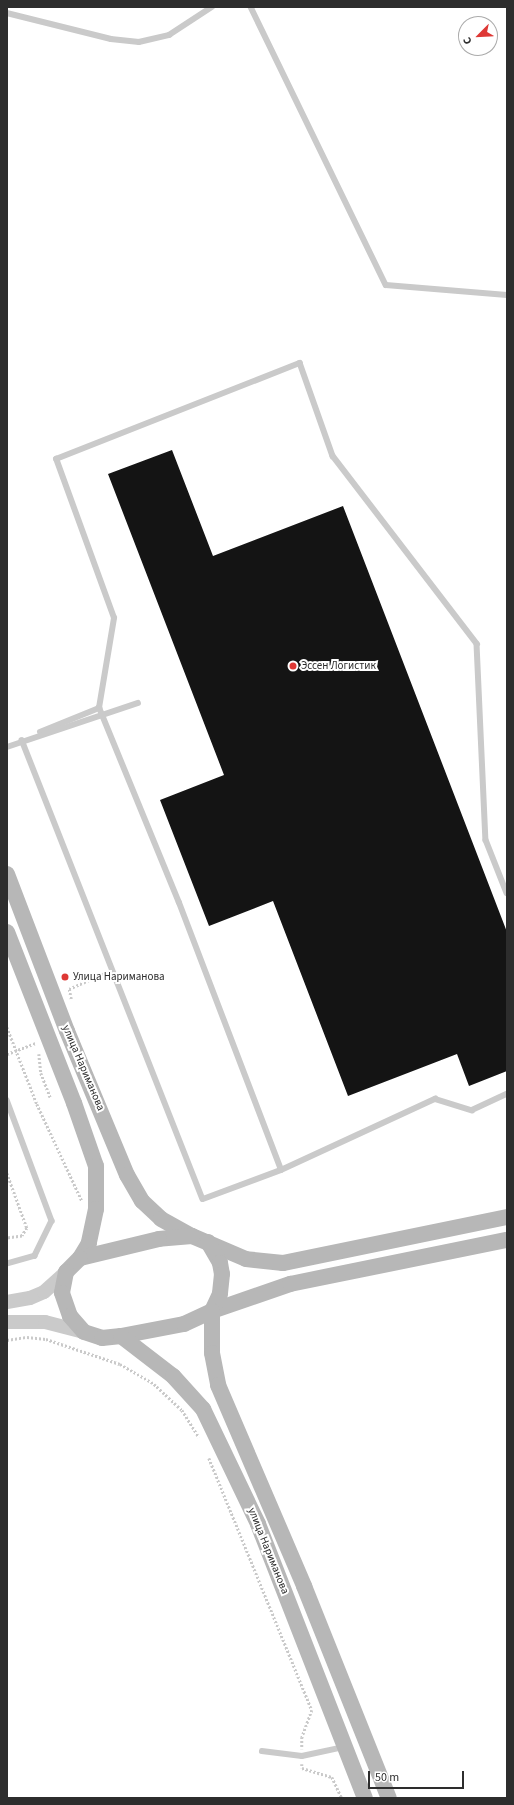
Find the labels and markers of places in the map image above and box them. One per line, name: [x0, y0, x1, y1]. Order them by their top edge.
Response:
place label: Эссен Логистик: [301, 659, 376, 673]
marker: Эссен Логистик: [288, 661, 298, 671]
place label: Улица Нариманова: [73, 970, 165, 984]
marker: Улица Нариманова: [60, 972, 70, 982]

